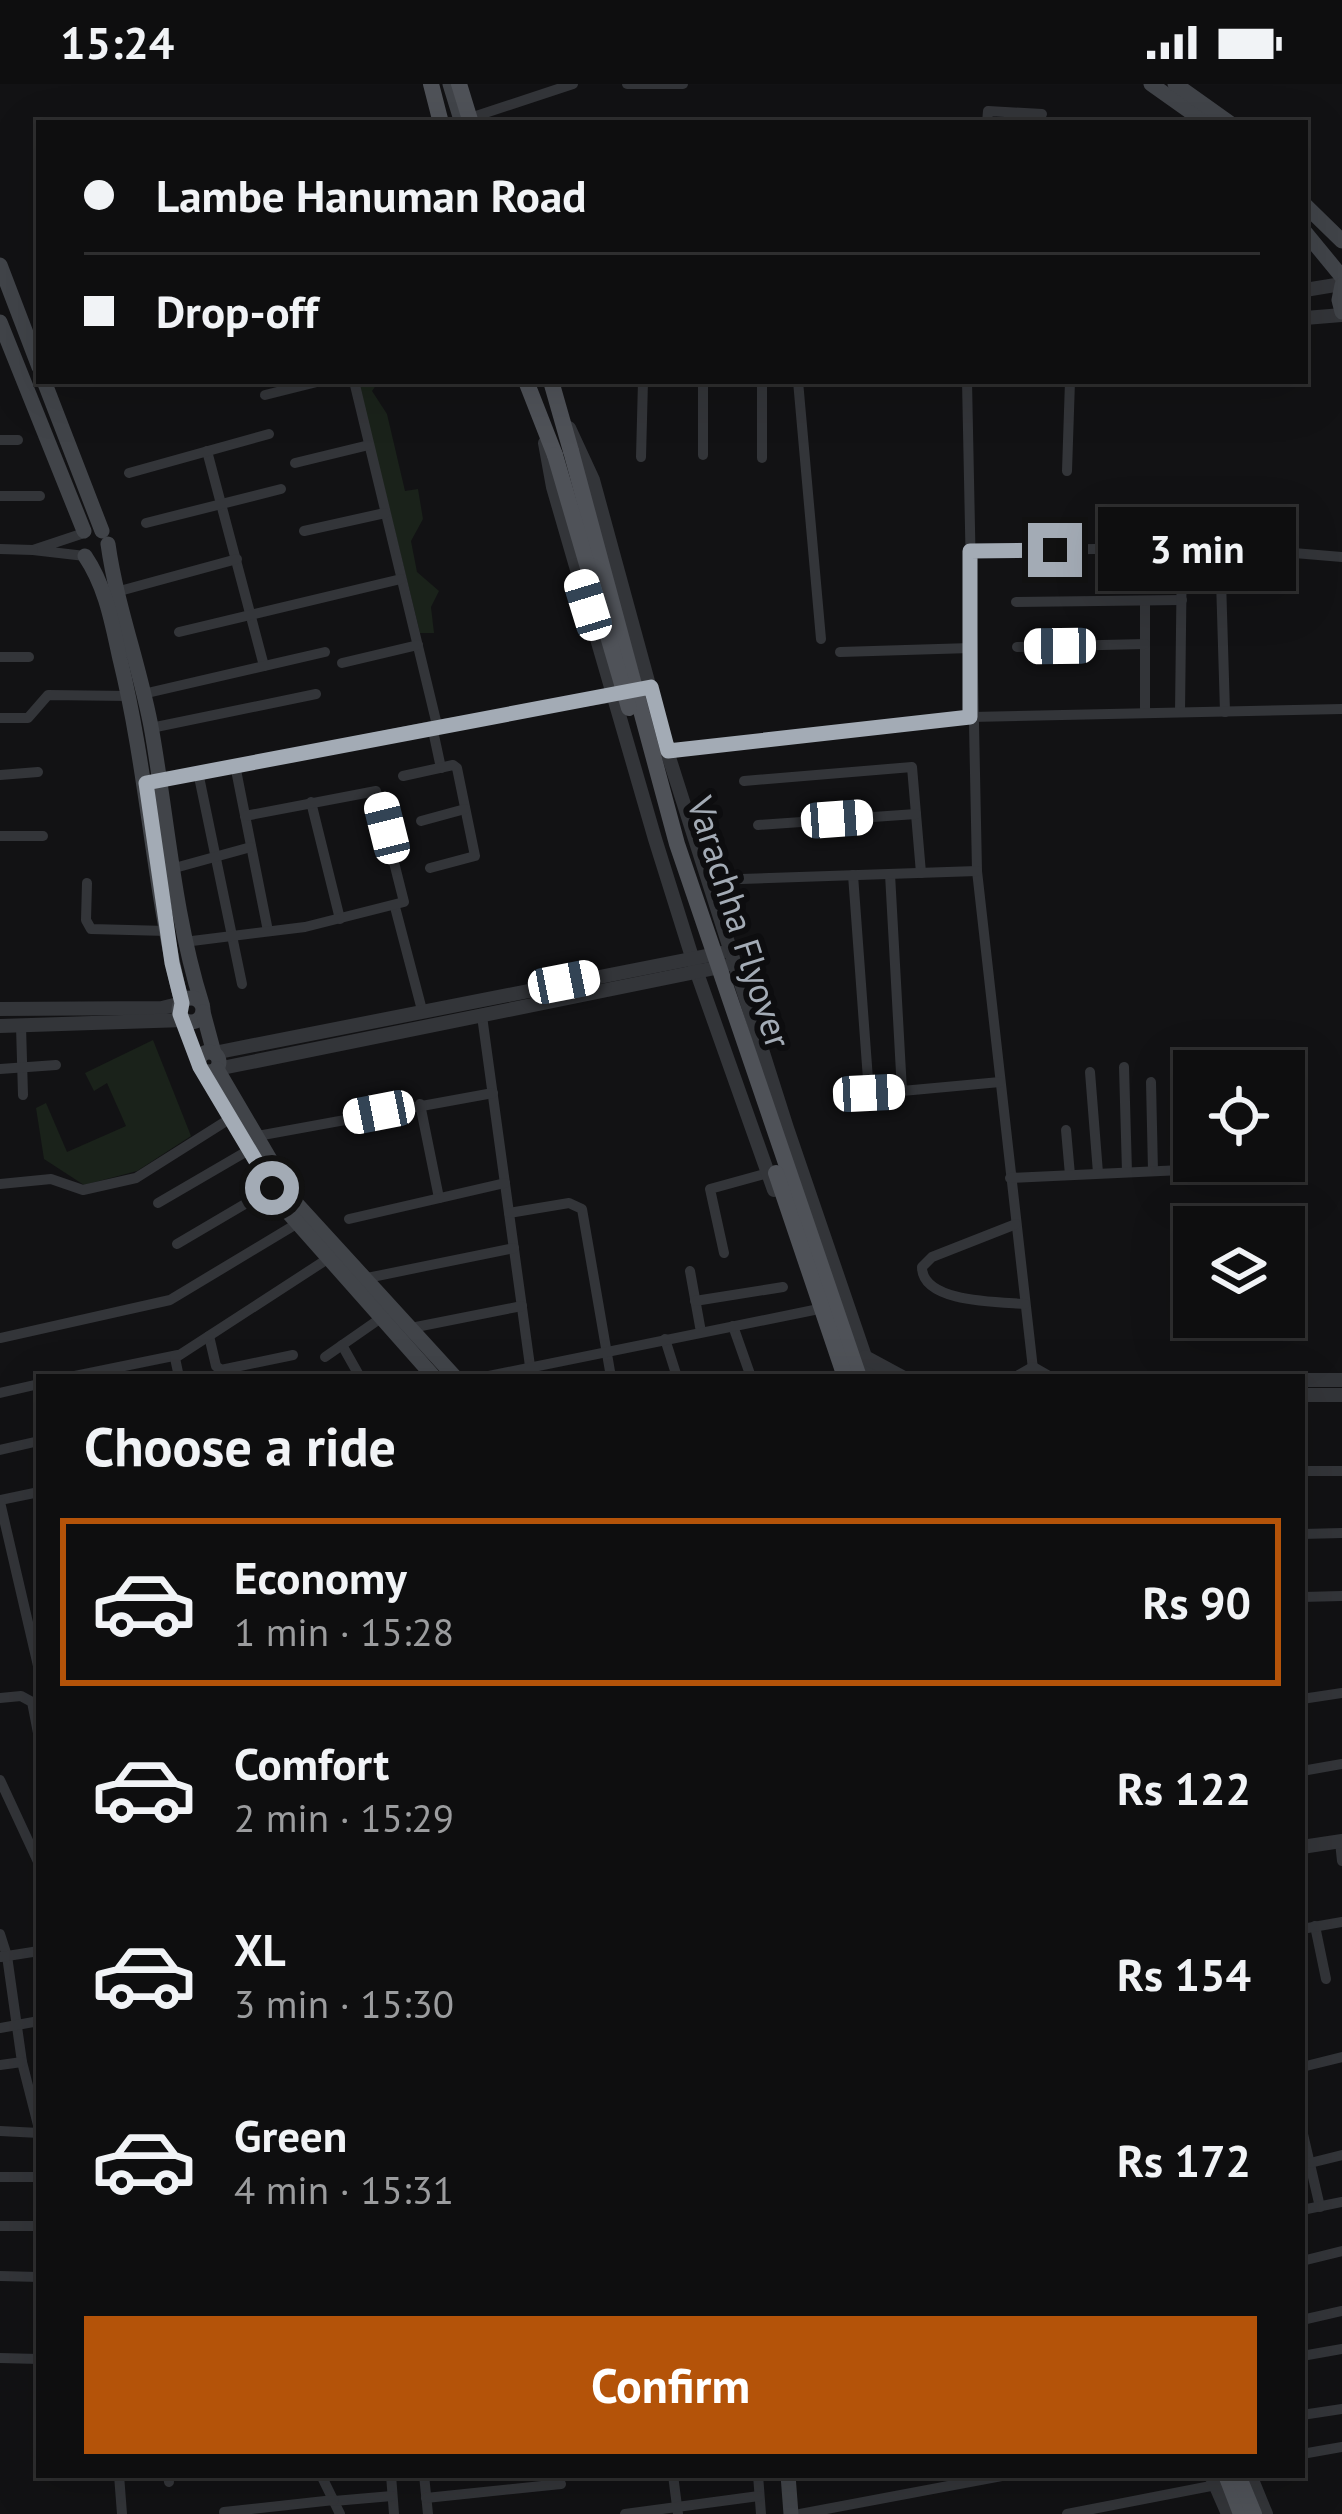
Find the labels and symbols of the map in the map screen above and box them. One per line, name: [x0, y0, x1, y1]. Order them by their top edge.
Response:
callout: 3 min: [1097, 508, 1295, 592]
route end: [1028, 523, 1082, 577]
car: [560, 565, 616, 645]
car: [1024, 627, 1096, 665]
car: [361, 789, 413, 867]
street label: Varachha Flyover: [677, 789, 803, 1054]
car: [800, 799, 874, 839]
car: [525, 957, 603, 1007]
car: [832, 1073, 906, 1113]
car: [340, 1087, 418, 1137]
route start: [245, 1161, 299, 1215]

